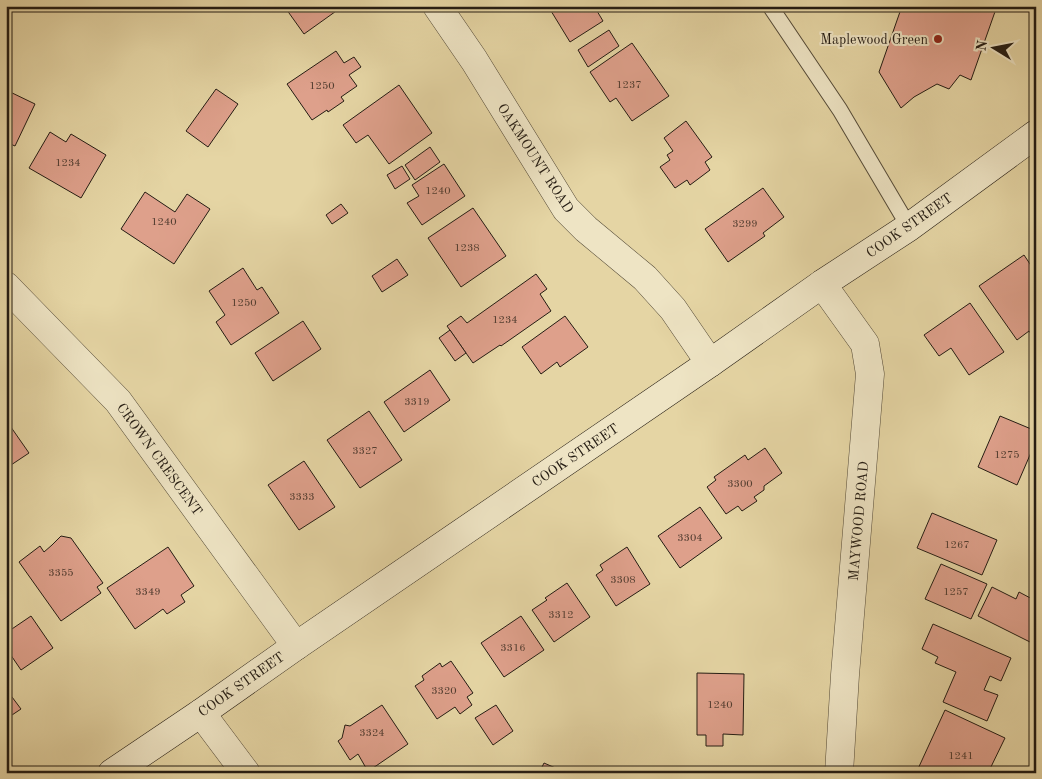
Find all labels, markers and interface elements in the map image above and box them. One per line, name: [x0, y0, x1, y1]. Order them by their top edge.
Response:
north arrow: [970, 22, 1020, 72]
place label: Maplewood Green: [820, 33, 928, 47]
marker: Maplewood Green: [932, 33, 944, 45]
text: N: [974, 39, 990, 52]
house number: 1237: [616, 80, 642, 91]
house number: 1250: [309, 81, 335, 92]
street label: OAKMOUNT ROAD: [495, 101, 576, 216]
house number: 1234: [55, 158, 81, 169]
house number: 1240: [425, 186, 451, 197]
street label: COOK STREET: [864, 191, 955, 261]
house number: 1240: [151, 217, 177, 228]
house number: 3299: [732, 219, 758, 230]
house number: 1238: [454, 243, 480, 254]
house number: 1250: [231, 298, 257, 309]
house number: 1234: [492, 315, 518, 326]
house number: 3319: [404, 397, 430, 408]
street label: CROWN CRESCENT: [114, 401, 205, 518]
street label: COOK STREET: [530, 422, 622, 490]
house number: 3327: [352, 446, 378, 457]
house number: 1275: [994, 450, 1020, 461]
street label: MAYWOOD ROAD: [847, 461, 871, 581]
house number: 3300: [727, 479, 753, 490]
house number: 3333: [289, 492, 315, 503]
house number: 3304: [677, 533, 703, 544]
house number: 1267: [944, 540, 970, 551]
house number: 3355: [48, 568, 74, 579]
house number: 3308: [610, 575, 636, 586]
house number: 3349: [135, 587, 161, 598]
house number: 1257: [943, 587, 969, 598]
house number: 3312: [548, 610, 574, 621]
house number: 3316: [500, 643, 526, 654]
street label: COOK STREET: [196, 650, 287, 720]
house number: 3320: [431, 686, 457, 697]
house number: 1240: [707, 700, 733, 711]
house number: 3324: [359, 728, 385, 739]
house number: 1241: [948, 751, 974, 762]

